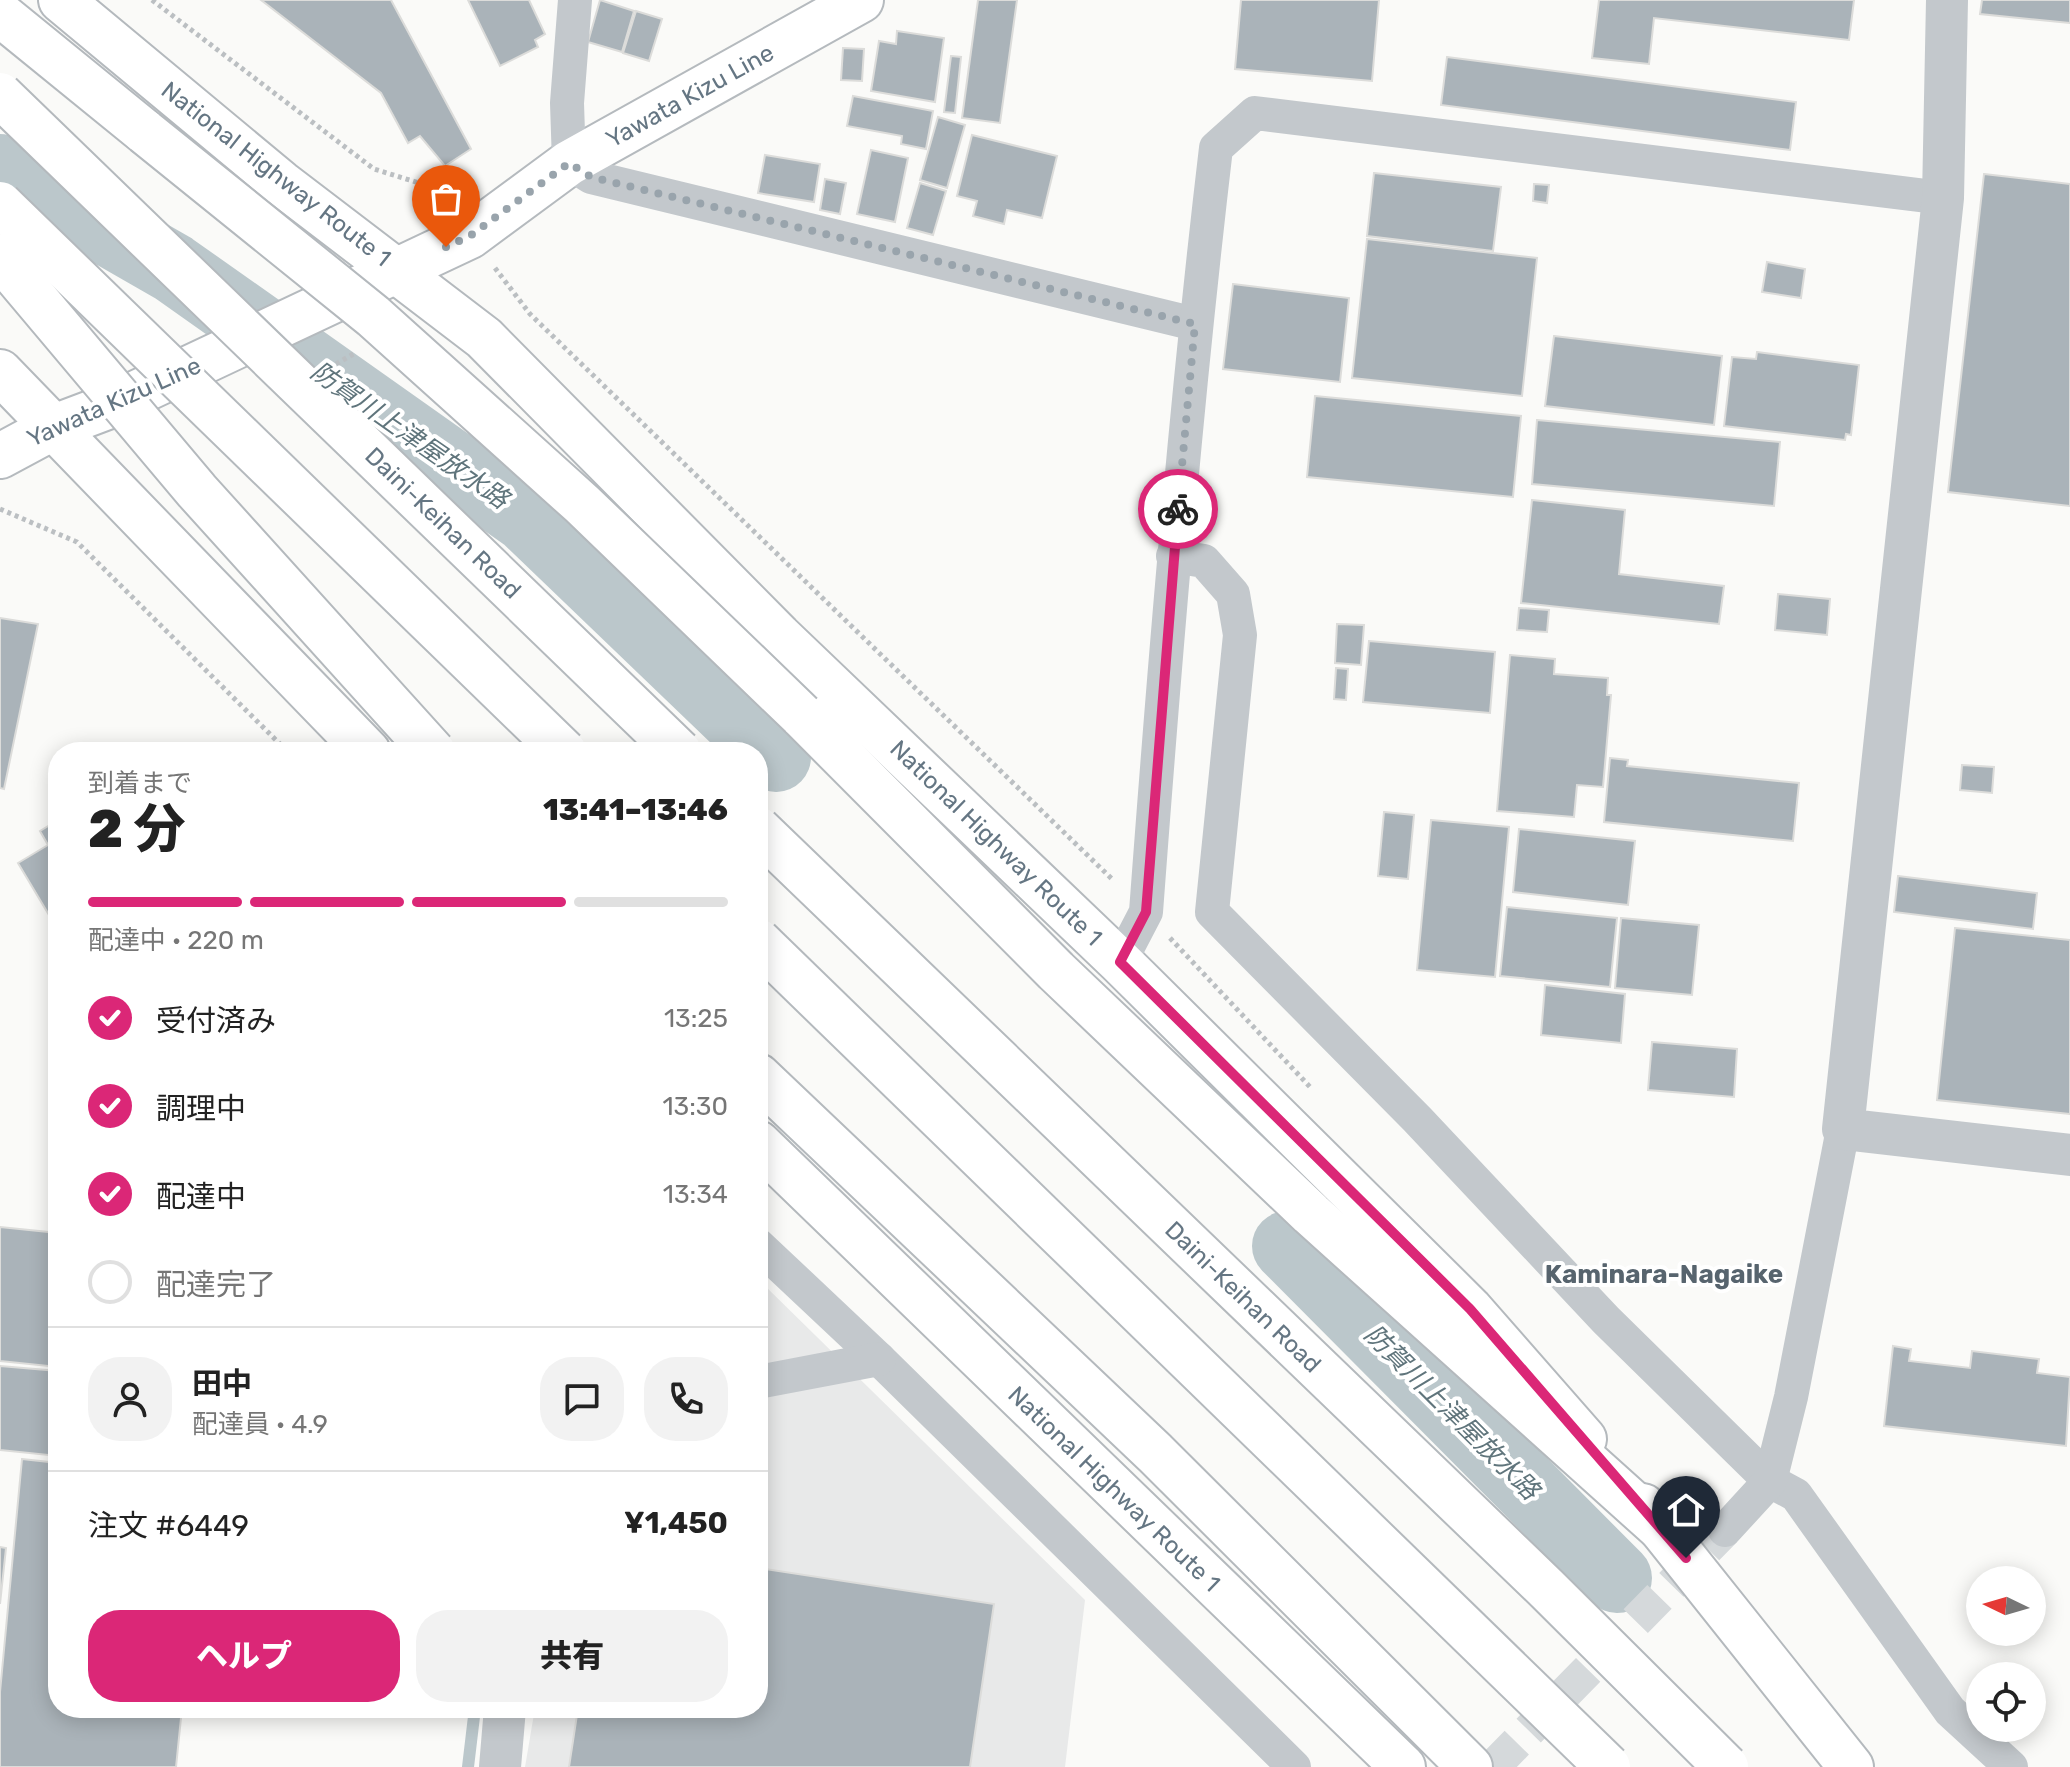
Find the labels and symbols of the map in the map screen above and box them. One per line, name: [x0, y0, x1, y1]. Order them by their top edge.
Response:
street label: Yawata Kizu Line: [601, 38, 779, 154]
street label: National Highway Route 1: [156, 76, 396, 272]
pin: [412, 165, 480, 247]
street label: Yawata Kizu Line: [23, 351, 205, 453]
water label: 防賀川上津屋放水路: [305, 356, 516, 516]
street label: Daini-Keihan Road: [359, 442, 527, 604]
courier: [1138, 469, 1218, 549]
street label: National Highway Route 1: [884, 735, 1108, 951]
street label: Daini-Keihan Road: [1159, 1216, 1327, 1378]
district label: Kaminara-Nagaike: [1545, 1259, 1783, 1290]
water label: 防賀川上津屋放水路: [1358, 1319, 1547, 1507]
street label: National Highway Route 1: [1002, 1381, 1226, 1597]
pin: [1652, 1476, 1720, 1558]
north arrow: [1966, 1566, 2046, 1646]

